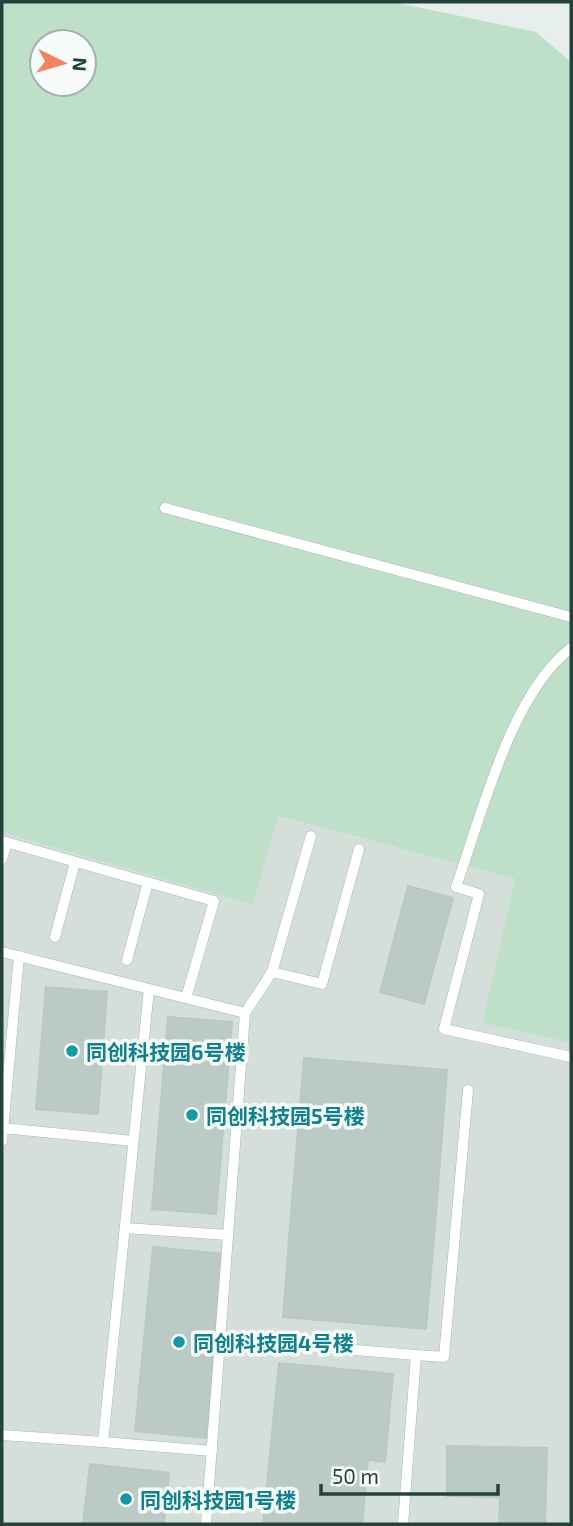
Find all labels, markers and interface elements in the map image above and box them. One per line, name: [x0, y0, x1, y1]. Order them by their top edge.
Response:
north arrow: [28, 28, 98, 98]
text: N: [68, 57, 92, 72]
place label: 同创科技园6号楼: [86, 1039, 245, 1064]
marker: 同创科技园6号楼: [64, 1043, 80, 1059]
place label: 同创科技园5号楼: [206, 1103, 365, 1128]
marker: 同创科技园5号楼: [184, 1107, 200, 1123]
place label: 同创科技园4号楼: [193, 1330, 353, 1355]
marker: 同创科技园4号楼: [171, 1334, 187, 1350]
scale bar: [321, 1452, 498, 1496]
text: 50 m: [332, 1463, 379, 1488]
place label: 同创科技园1号楼: [140, 1487, 296, 1512]
marker: 同创科技园1号楼: [118, 1491, 134, 1507]

